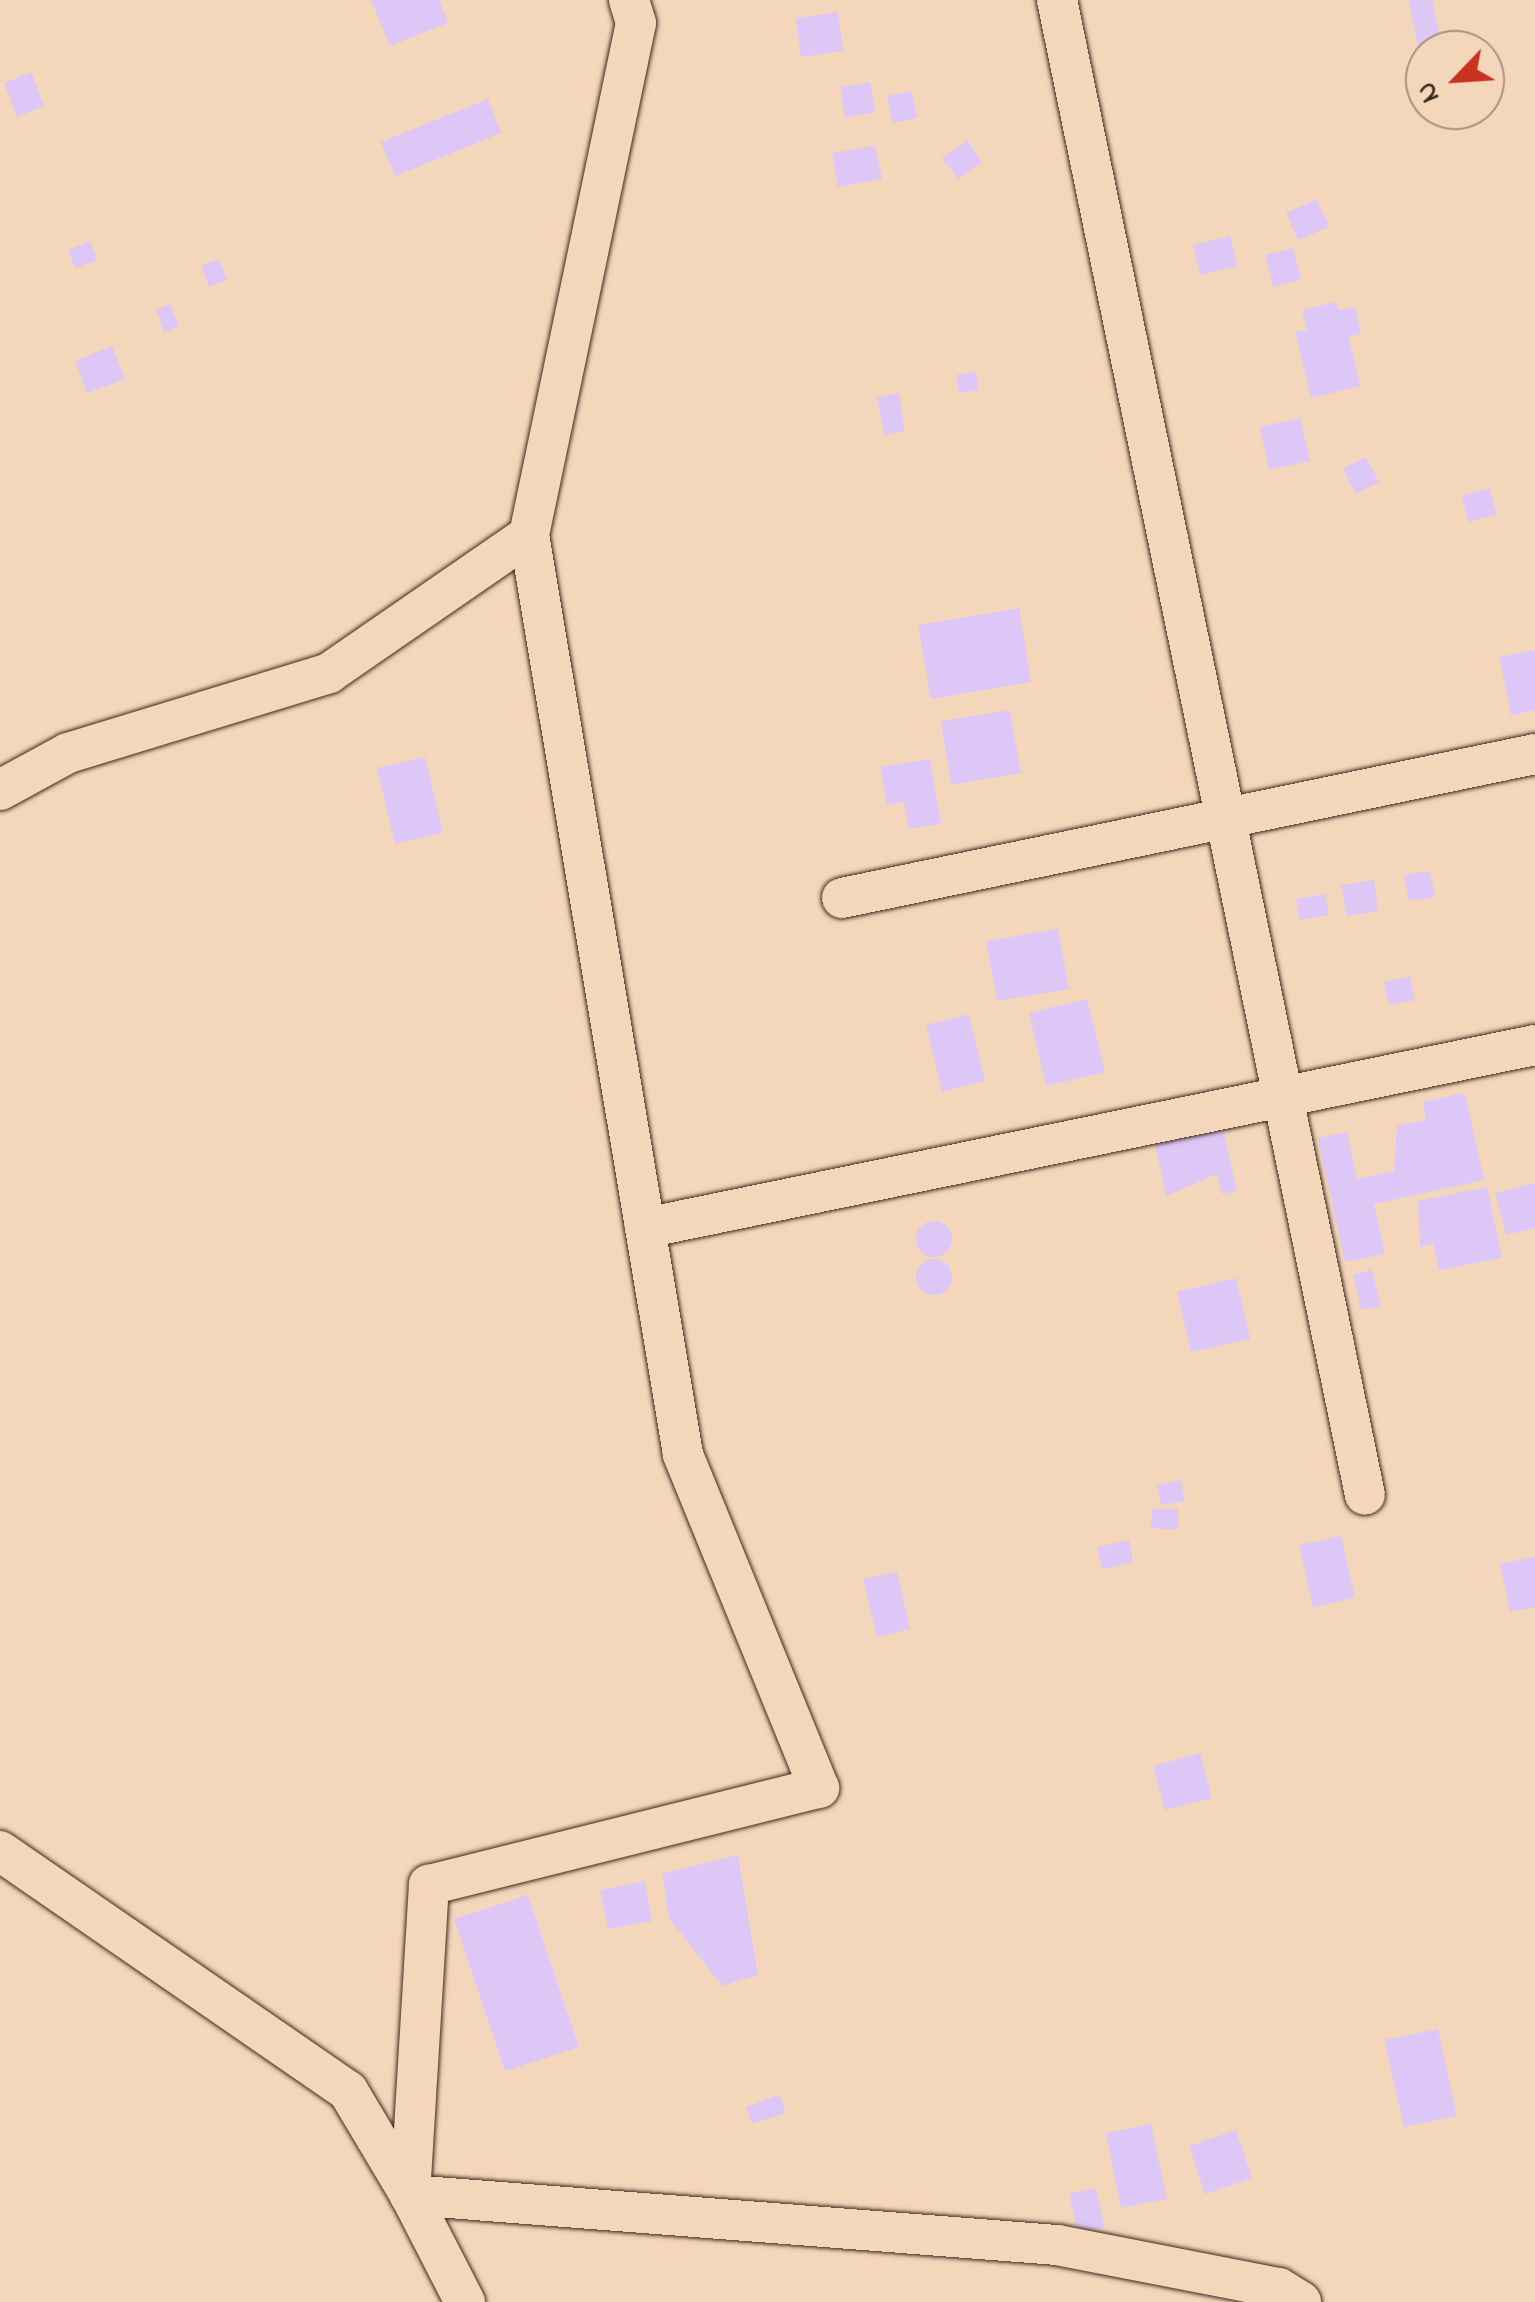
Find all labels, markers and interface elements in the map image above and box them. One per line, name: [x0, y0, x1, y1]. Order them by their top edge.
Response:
north arrow: [1405, 30, 1505, 130]
text: N: [1407, 75, 1452, 109]

